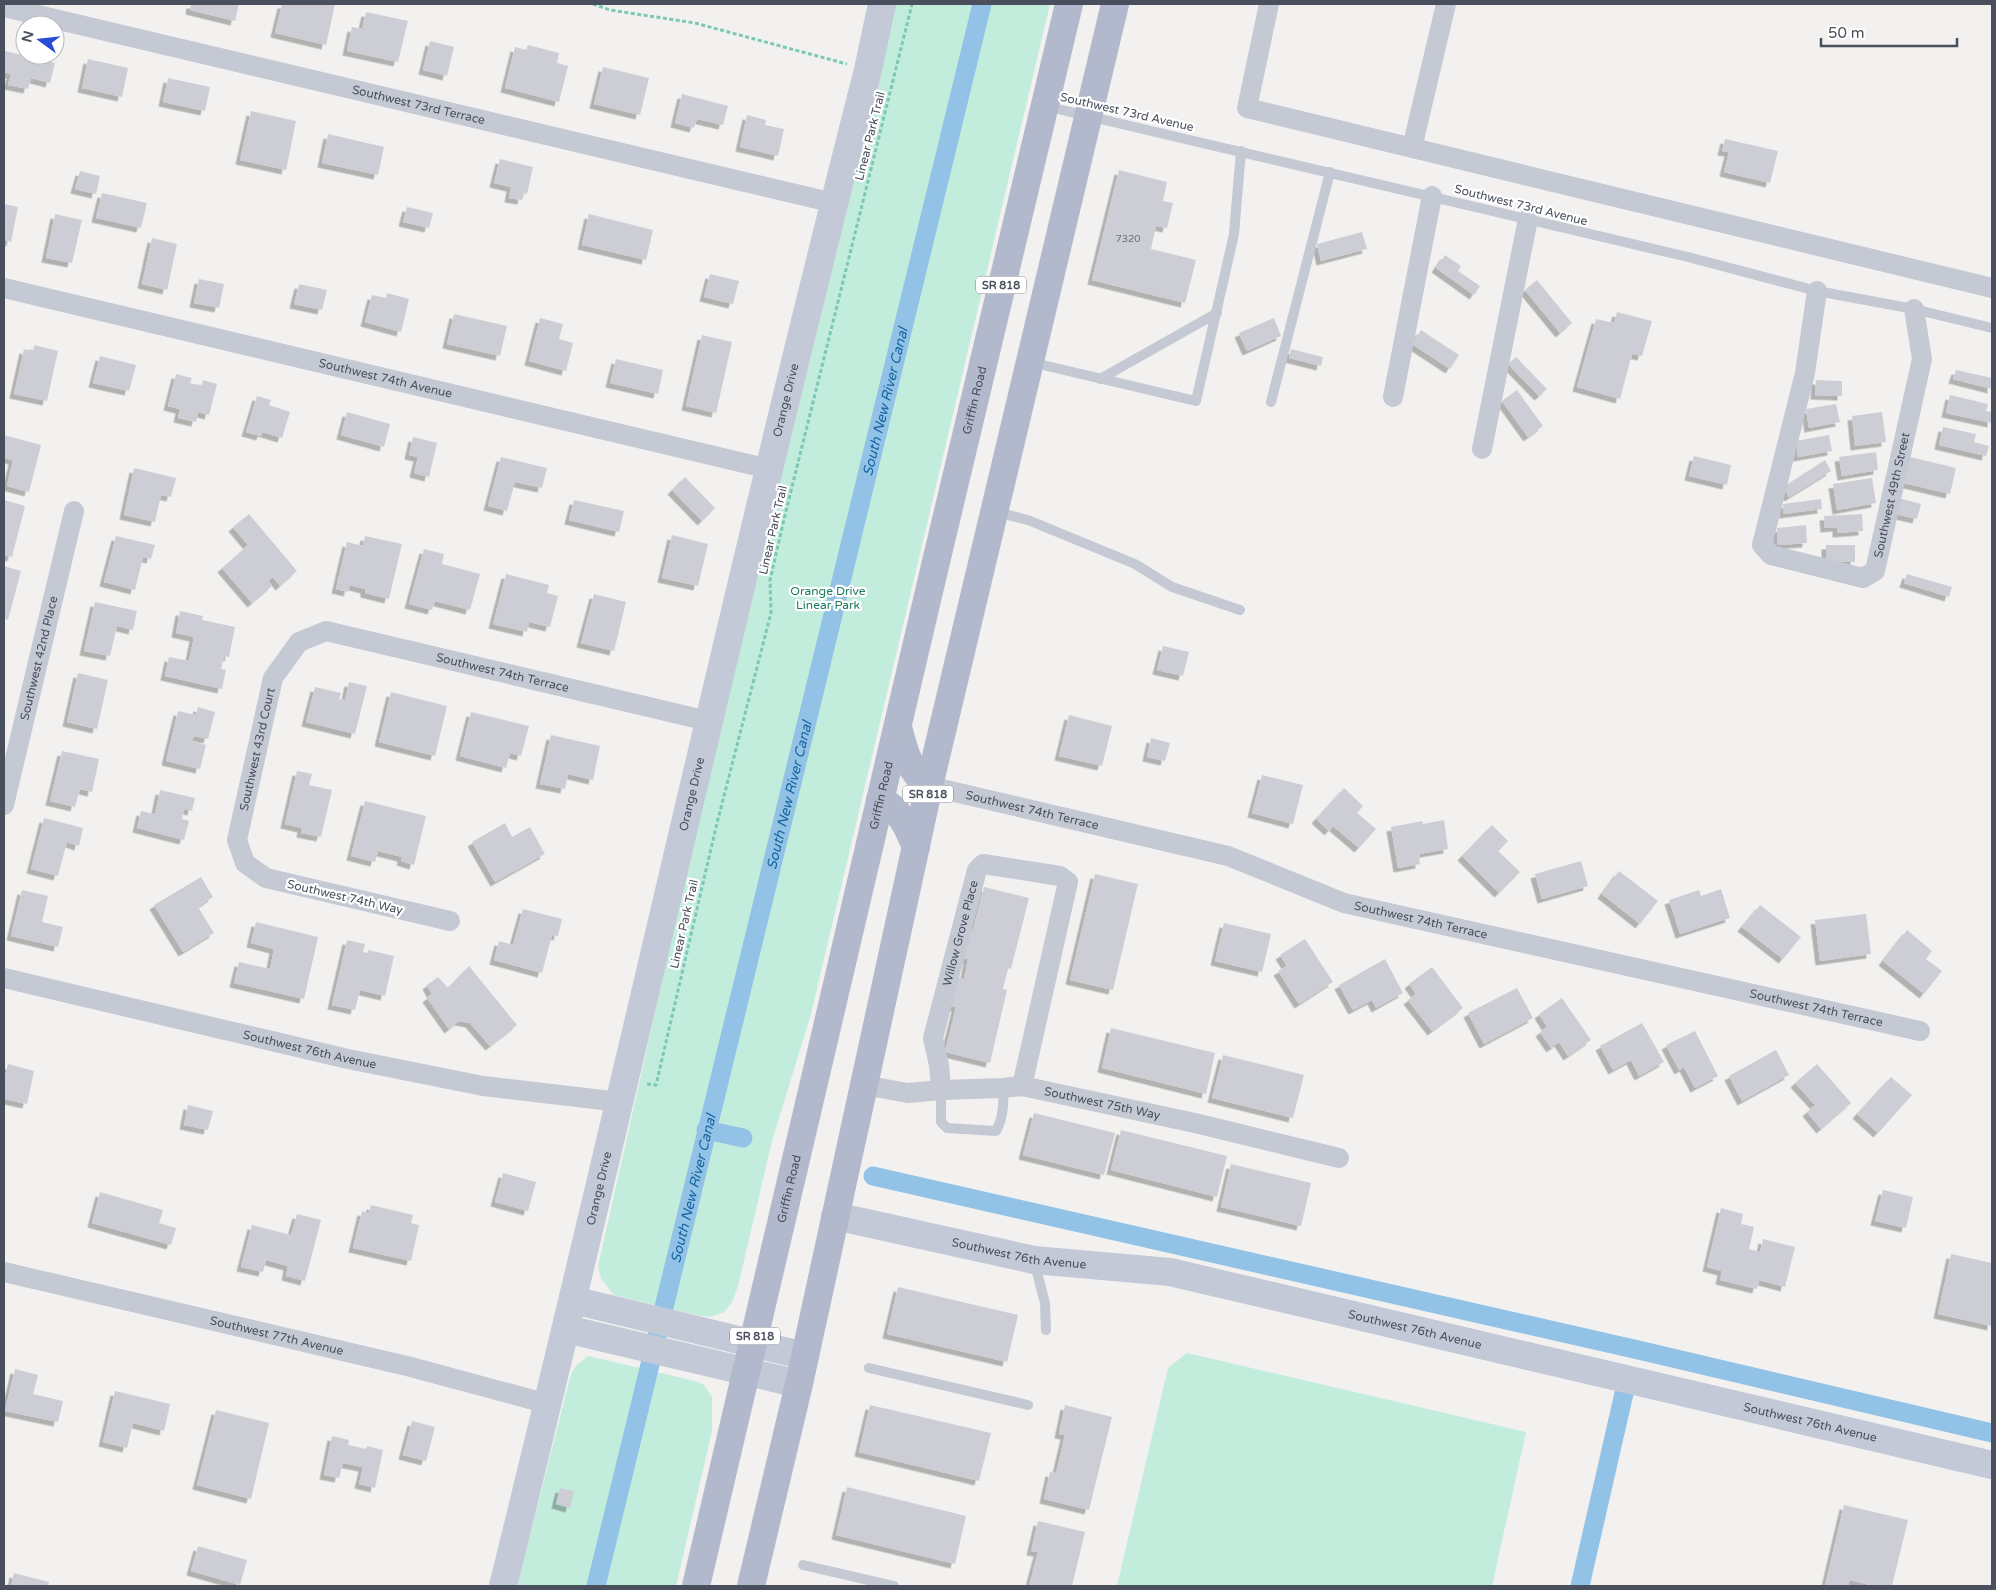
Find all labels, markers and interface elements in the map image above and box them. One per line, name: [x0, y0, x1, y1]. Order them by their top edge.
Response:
north arrow: [15, 15, 65, 65]
scale bar: [1821, 15, 1957, 47]
text: 50 m: [1828, 24, 1865, 42]
text: N: [18, 29, 38, 44]
street label: Southwest 73rd Terrace: [351, 82, 487, 127]
street label: Linear Park Trail: [852, 90, 888, 182]
street label: Southwest 73rd Avenue: [1059, 90, 1195, 134]
street label: Southwest 73rd Avenue: [1453, 182, 1589, 228]
house number: 7320: [1115, 233, 1141, 245]
road number: SR 818: [976, 276, 1026, 294]
water label: South New River Canal: [859, 324, 912, 478]
street label: Southwest 74th Avenue: [317, 356, 454, 401]
street label: Orange Drive: [770, 362, 801, 439]
street label: Griffin Road: [960, 365, 989, 436]
street label: Southwest 49th Street: [1871, 431, 1913, 559]
street label: Linear Park Trail: [756, 484, 790, 576]
park label: Orange Drive Linear Park: [790, 584, 866, 612]
street label: Southwest 42nd Place: [17, 594, 61, 722]
street label: Southwest 74th Terrace: [435, 650, 571, 695]
street label: Southwest 43rd Court: [237, 686, 278, 812]
water label: South New River Canal: [763, 718, 816, 871]
street label: Orange Drive: [676, 756, 707, 833]
street label: Griffin Road: [866, 760, 896, 831]
road number: SR 818: [903, 786, 953, 802]
street label: Southwest 74th Terrace: [964, 788, 1100, 833]
street label: Southwest 74th Way: [286, 877, 405, 917]
street label: Linear Park Trail: [667, 878, 701, 970]
street label: Willow Grove Place: [940, 879, 981, 988]
street label: Southwest 74th Terrace: [1353, 898, 1489, 942]
street label: Southwest 74th Terrace: [1748, 986, 1884, 1030]
street label: Southwest 76th Avenue: [242, 1028, 378, 1072]
street label: Southwest 75th Way: [1043, 1084, 1162, 1122]
water label: South New River Canal: [667, 1111, 720, 1265]
street label: Orange Drive: [583, 1150, 615, 1227]
street label: Griffin Road: [774, 1153, 804, 1224]
street label: Southwest 76th Avenue: [950, 1235, 1087, 1272]
street label: Southwest 76th Avenue: [1347, 1307, 1483, 1352]
street label: Southwest 77th Avenue: [209, 1313, 345, 1358]
road number: SR 818: [730, 1328, 780, 1344]
street label: Southwest 76th Avenue: [1742, 1400, 1879, 1445]

